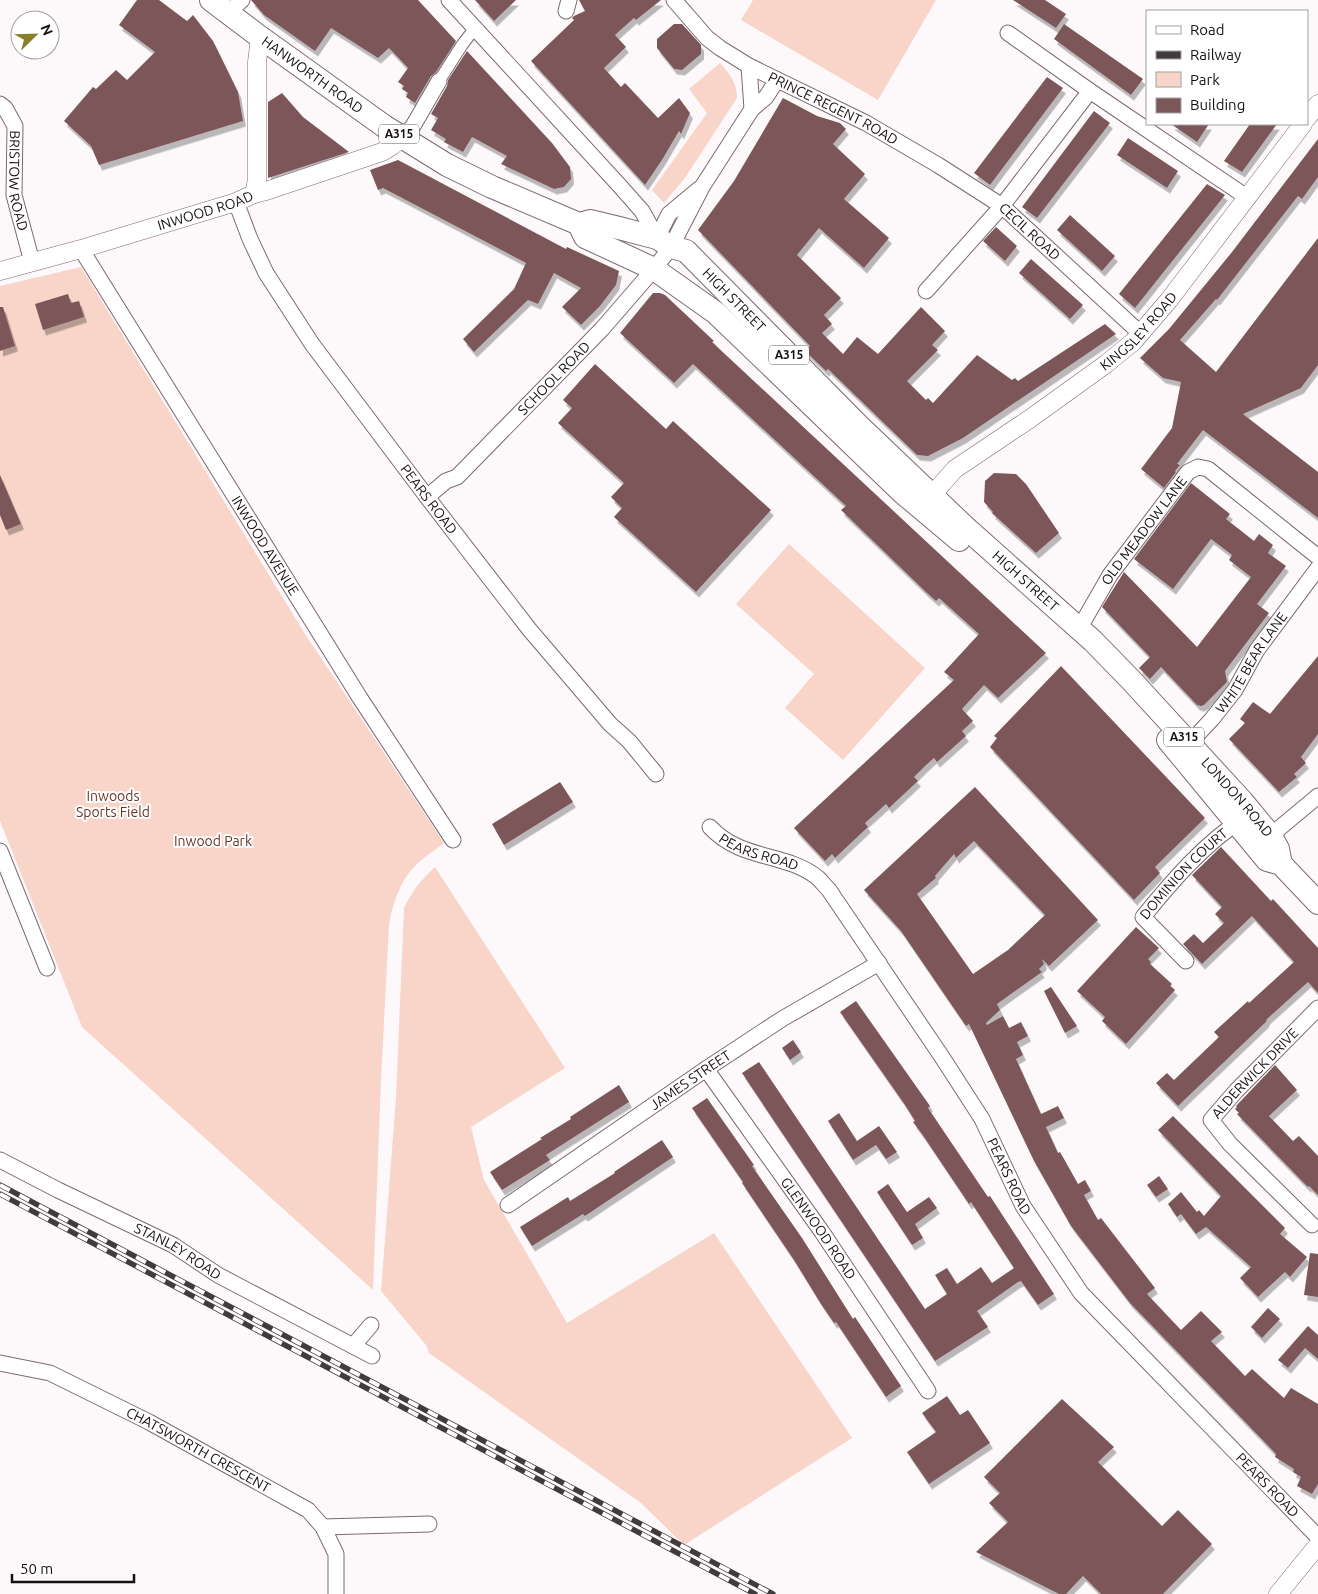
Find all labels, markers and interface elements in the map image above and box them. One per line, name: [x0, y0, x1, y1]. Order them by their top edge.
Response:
north arrow: [10, 10, 60, 60]
legend: [1146, 10, 1308, 125]
text: Road: [1190, 21, 1225, 38]
text: N: [38, 22, 56, 38]
street label: HANWORTH ROAD: [259, 33, 366, 116]
text: Railway: [1190, 46, 1241, 63]
street label: PRINCE REGENT ROAD: [766, 69, 901, 148]
text: Park: [1190, 71, 1220, 88]
text: Building: [1190, 96, 1245, 113]
road number: A315: [379, 125, 419, 144]
street label: BRISTOW ROAD: [6, 130, 31, 233]
street label: INWOOD ROAD: [155, 187, 256, 233]
street label: CECIL ROAD: [996, 199, 1064, 264]
street label: HIGH STREET: [699, 265, 769, 335]
street label: KINGSLEY ROAD: [1097, 289, 1180, 374]
street label: SCHOOL ROAD: [514, 338, 593, 418]
road number: A315: [769, 346, 809, 364]
street label: PEARS ROAD: [397, 461, 461, 537]
street label: OLD MEADOW LANE: [1098, 473, 1190, 588]
street label: INWOOD AVENUE: [228, 493, 302, 598]
street label: HIGH STREET: [989, 547, 1062, 615]
street label: WHITE BEAR LANE: [1212, 609, 1290, 716]
road number: A315: [1164, 728, 1204, 746]
street label: LONDON ROAD: [1198, 754, 1276, 840]
park label: Inwoods Sports Field: [76, 788, 150, 820]
street label: DOMINION COURT: [1137, 825, 1231, 922]
street label: PEARS ROAD: [716, 830, 801, 874]
park label: Inwood Park: [174, 833, 252, 849]
street label: ALDERWICK DRIVE: [1208, 1025, 1302, 1122]
street label: JAMES STREET: [647, 1047, 734, 1113]
street label: PEARS ROAD: [984, 1135, 1035, 1218]
street label: GLENWOOD ROAD: [778, 1174, 859, 1282]
street label: STANLEY ROAD: [132, 1220, 224, 1283]
street label: CHATSWORTH CRESCENT: [124, 1404, 273, 1496]
street label: PEARS ROAD: [1233, 1450, 1302, 1521]
scale bar: [12, 1552, 135, 1584]
text: 50 m: [20, 1560, 53, 1577]

